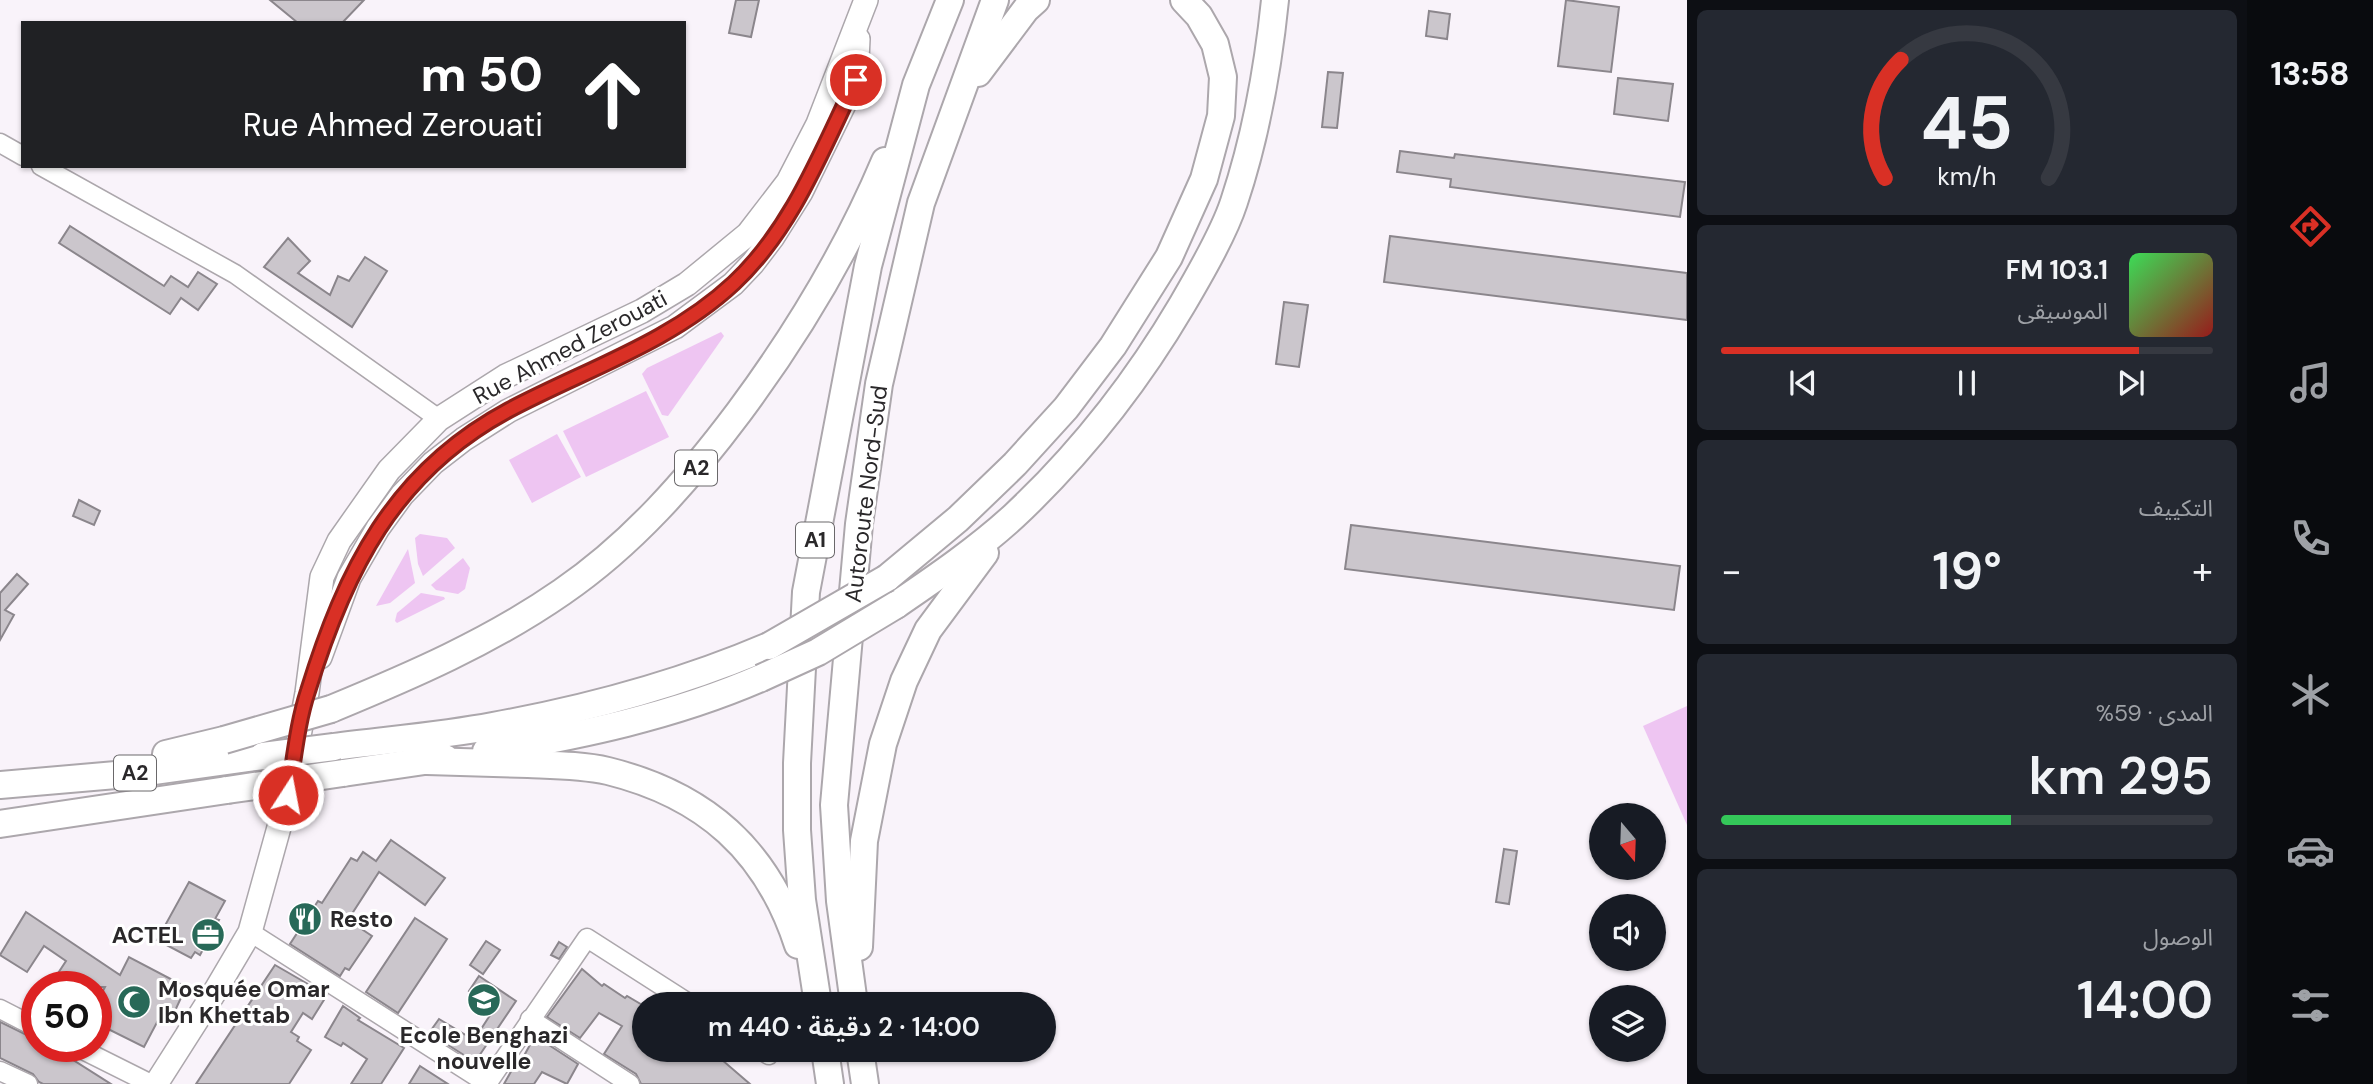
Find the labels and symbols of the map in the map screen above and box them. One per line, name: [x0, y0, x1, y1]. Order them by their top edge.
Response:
pin: [826, 50, 886, 110]
street label: Rue Ahmed Zerouati: [468, 283, 672, 411]
street label: Autoroute Nord-Sud: [838, 384, 894, 604]
road number: A2: [675, 450, 717, 486]
road number: A1: [796, 522, 834, 558]
road number: A2: [114, 756, 156, 790]
position arrow: [251, 758, 325, 832]
north arrow: [1589, 803, 1666, 880]
restaurant icon: Resto: [286, 900, 324, 938]
place label: Resto: [330, 904, 393, 934]
office icon: ACTEL: [189, 916, 227, 954]
place label: ACTEL: [112, 920, 184, 950]
speed limit sign: 50: [21, 971, 112, 1062]
place label: Mosquée Omar Ibn Khettab: [158, 974, 330, 1030]
school or university icon: Ecole Benghazi nouvelle: [465, 981, 503, 1019]
mosque icon: Mosquée Omar Ibn Khettab: [115, 983, 153, 1021]
place label: Ecole Benghazi nouvelle: [400, 1020, 568, 1076]

